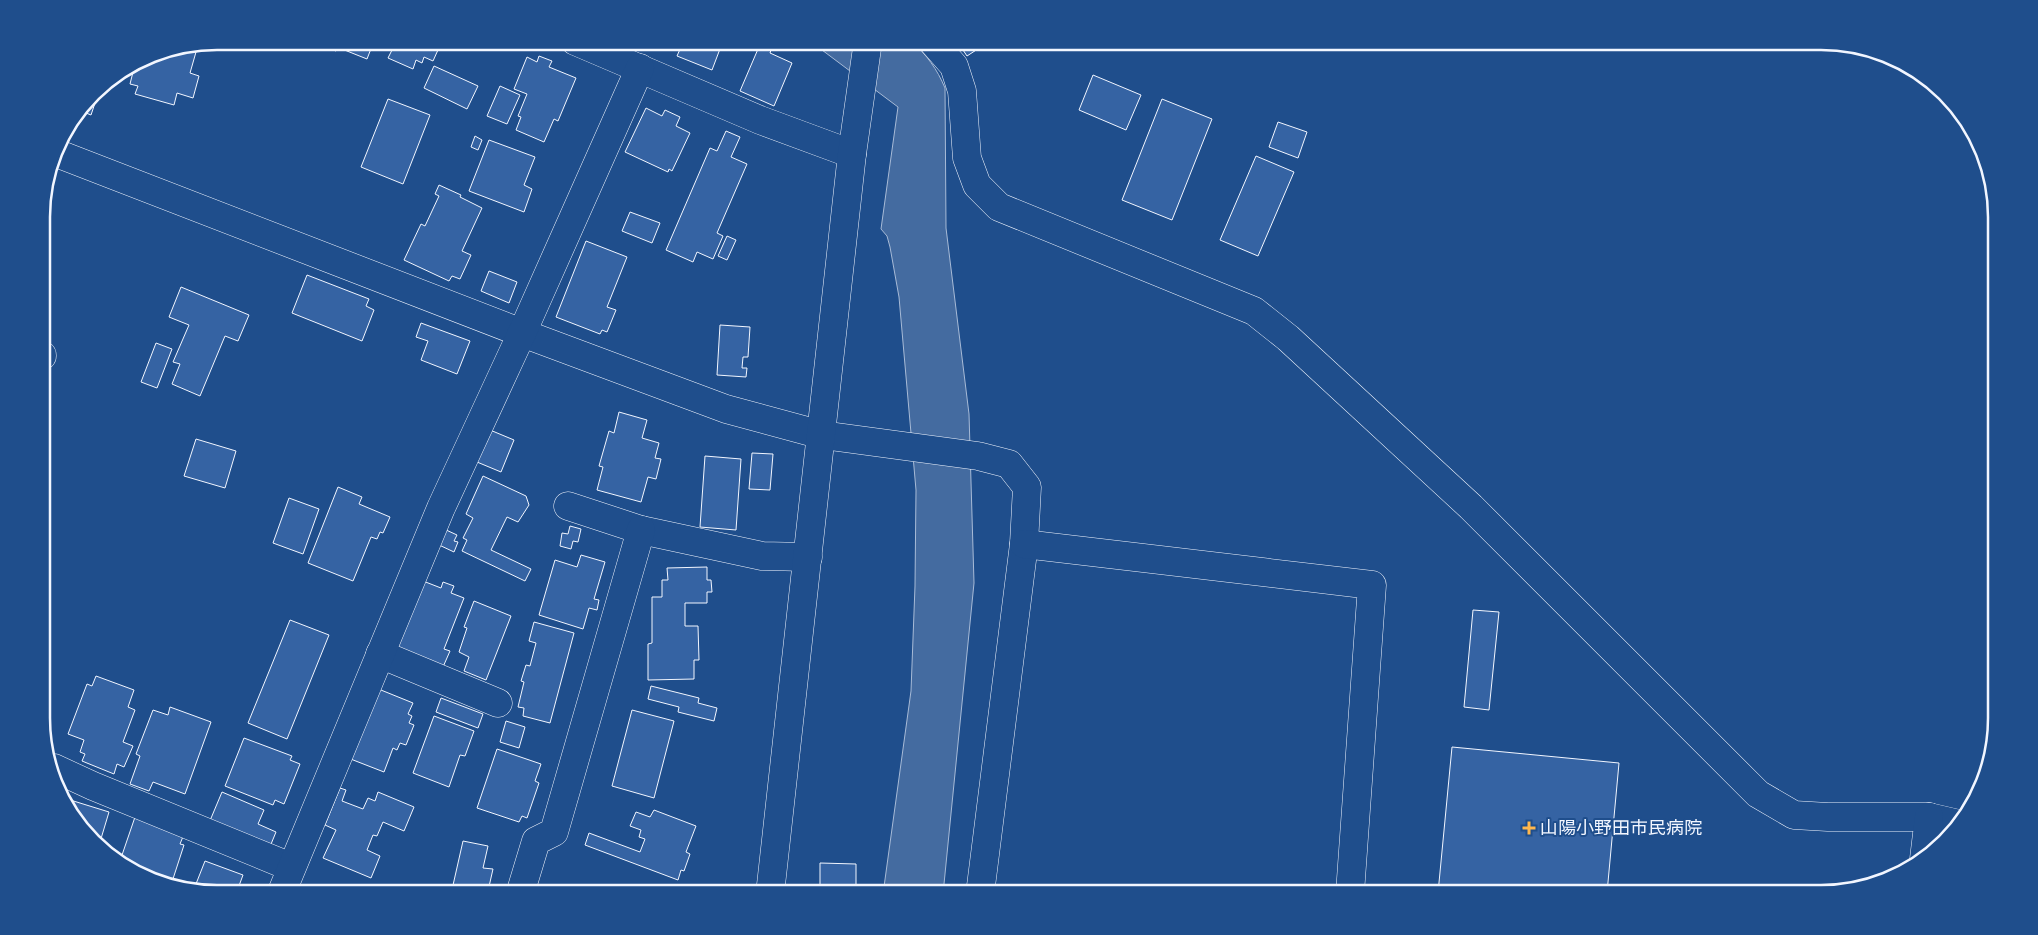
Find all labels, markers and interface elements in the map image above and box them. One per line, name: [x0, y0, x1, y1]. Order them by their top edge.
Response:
place label: 山陽小野田市民病院: [1540, 817, 1702, 837]
marker: 山陽小野田市民病院: [1522, 821, 1536, 835]

